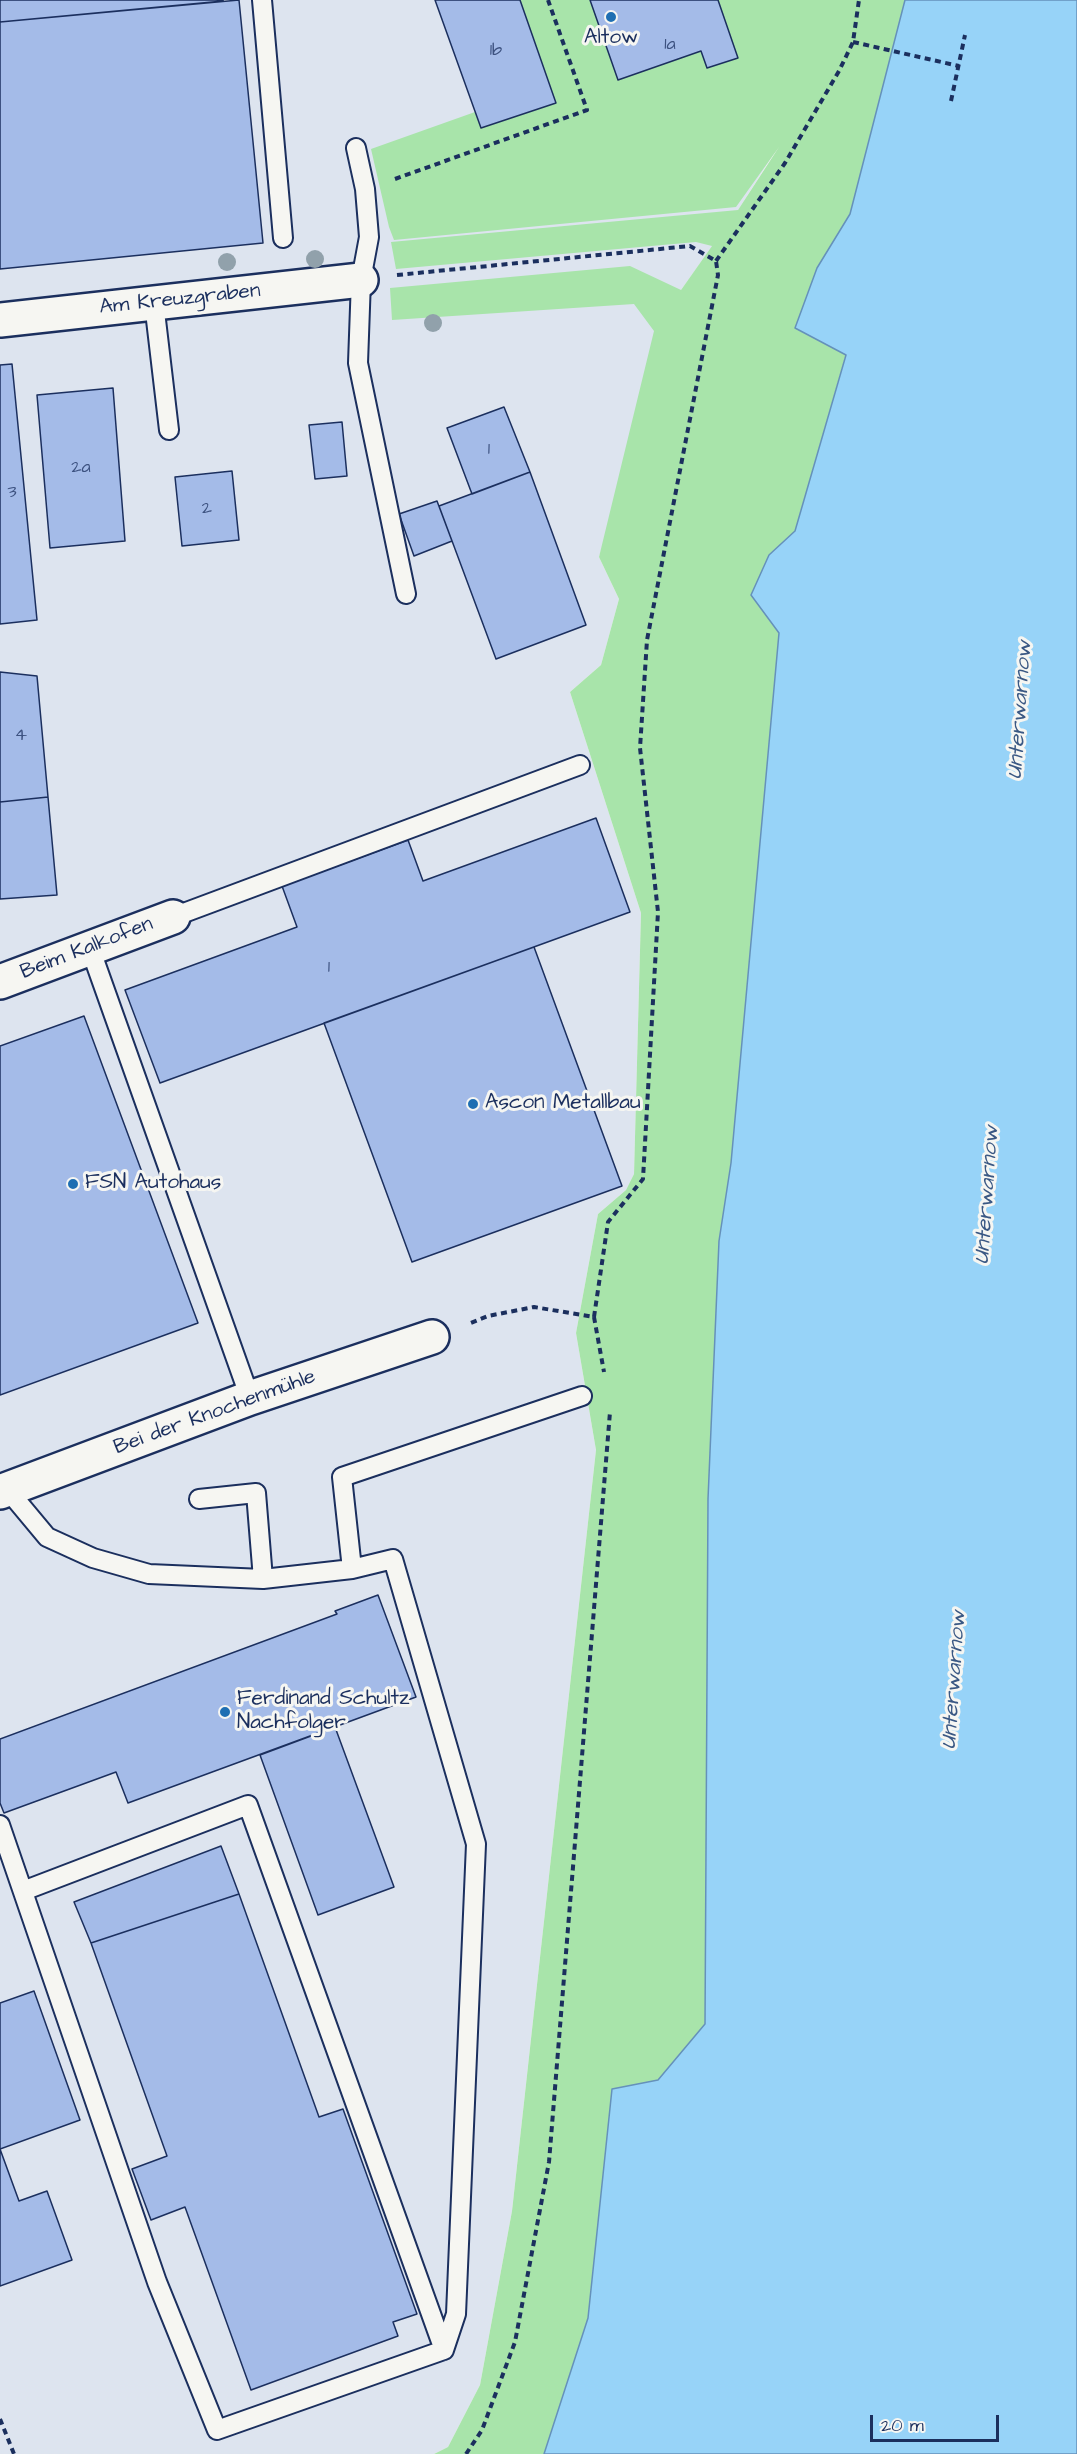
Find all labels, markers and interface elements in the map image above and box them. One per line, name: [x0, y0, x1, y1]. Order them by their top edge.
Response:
marker: Altow: [604, 10, 618, 24]
place label: Altow: [584, 26, 638, 52]
house number: 1a: [664, 34, 676, 56]
house number: 1b: [490, 40, 502, 62]
street label: Am Kreuzgraben: [98, 279, 262, 321]
house number: 1: [488, 439, 490, 461]
house number: 2a: [71, 457, 91, 479]
house number: 3: [7, 482, 17, 504]
house number: 2: [202, 498, 212, 520]
water label: Unterwarnow: [1003, 640, 1039, 780]
house number: 4: [15, 725, 27, 747]
street label: Beim Kalkofen: [17, 912, 157, 986]
house number: 1: [328, 957, 330, 979]
place label: Ascon Metallbau: [485, 1091, 641, 1117]
marker: Ascon Metallbau: [466, 1097, 480, 1111]
water label: Unterwarnow: [970, 1125, 1006, 1265]
place label: FSN Autohaus: [85, 1171, 221, 1197]
marker: FSN Autohaus: [66, 1177, 80, 1191]
street label: Bei der Knochenmühle: [111, 1365, 319, 1461]
water label: Unterwarnow: [937, 1610, 973, 1750]
place label: Ferdinand Schultz Nachfolger: [237, 1687, 409, 1737]
marker: Ferdinand Schultz Nachfolger: [218, 1705, 232, 1719]
scale bar: [873, 2403, 1002, 2441]
text: 20 m: [881, 2413, 924, 2438]

